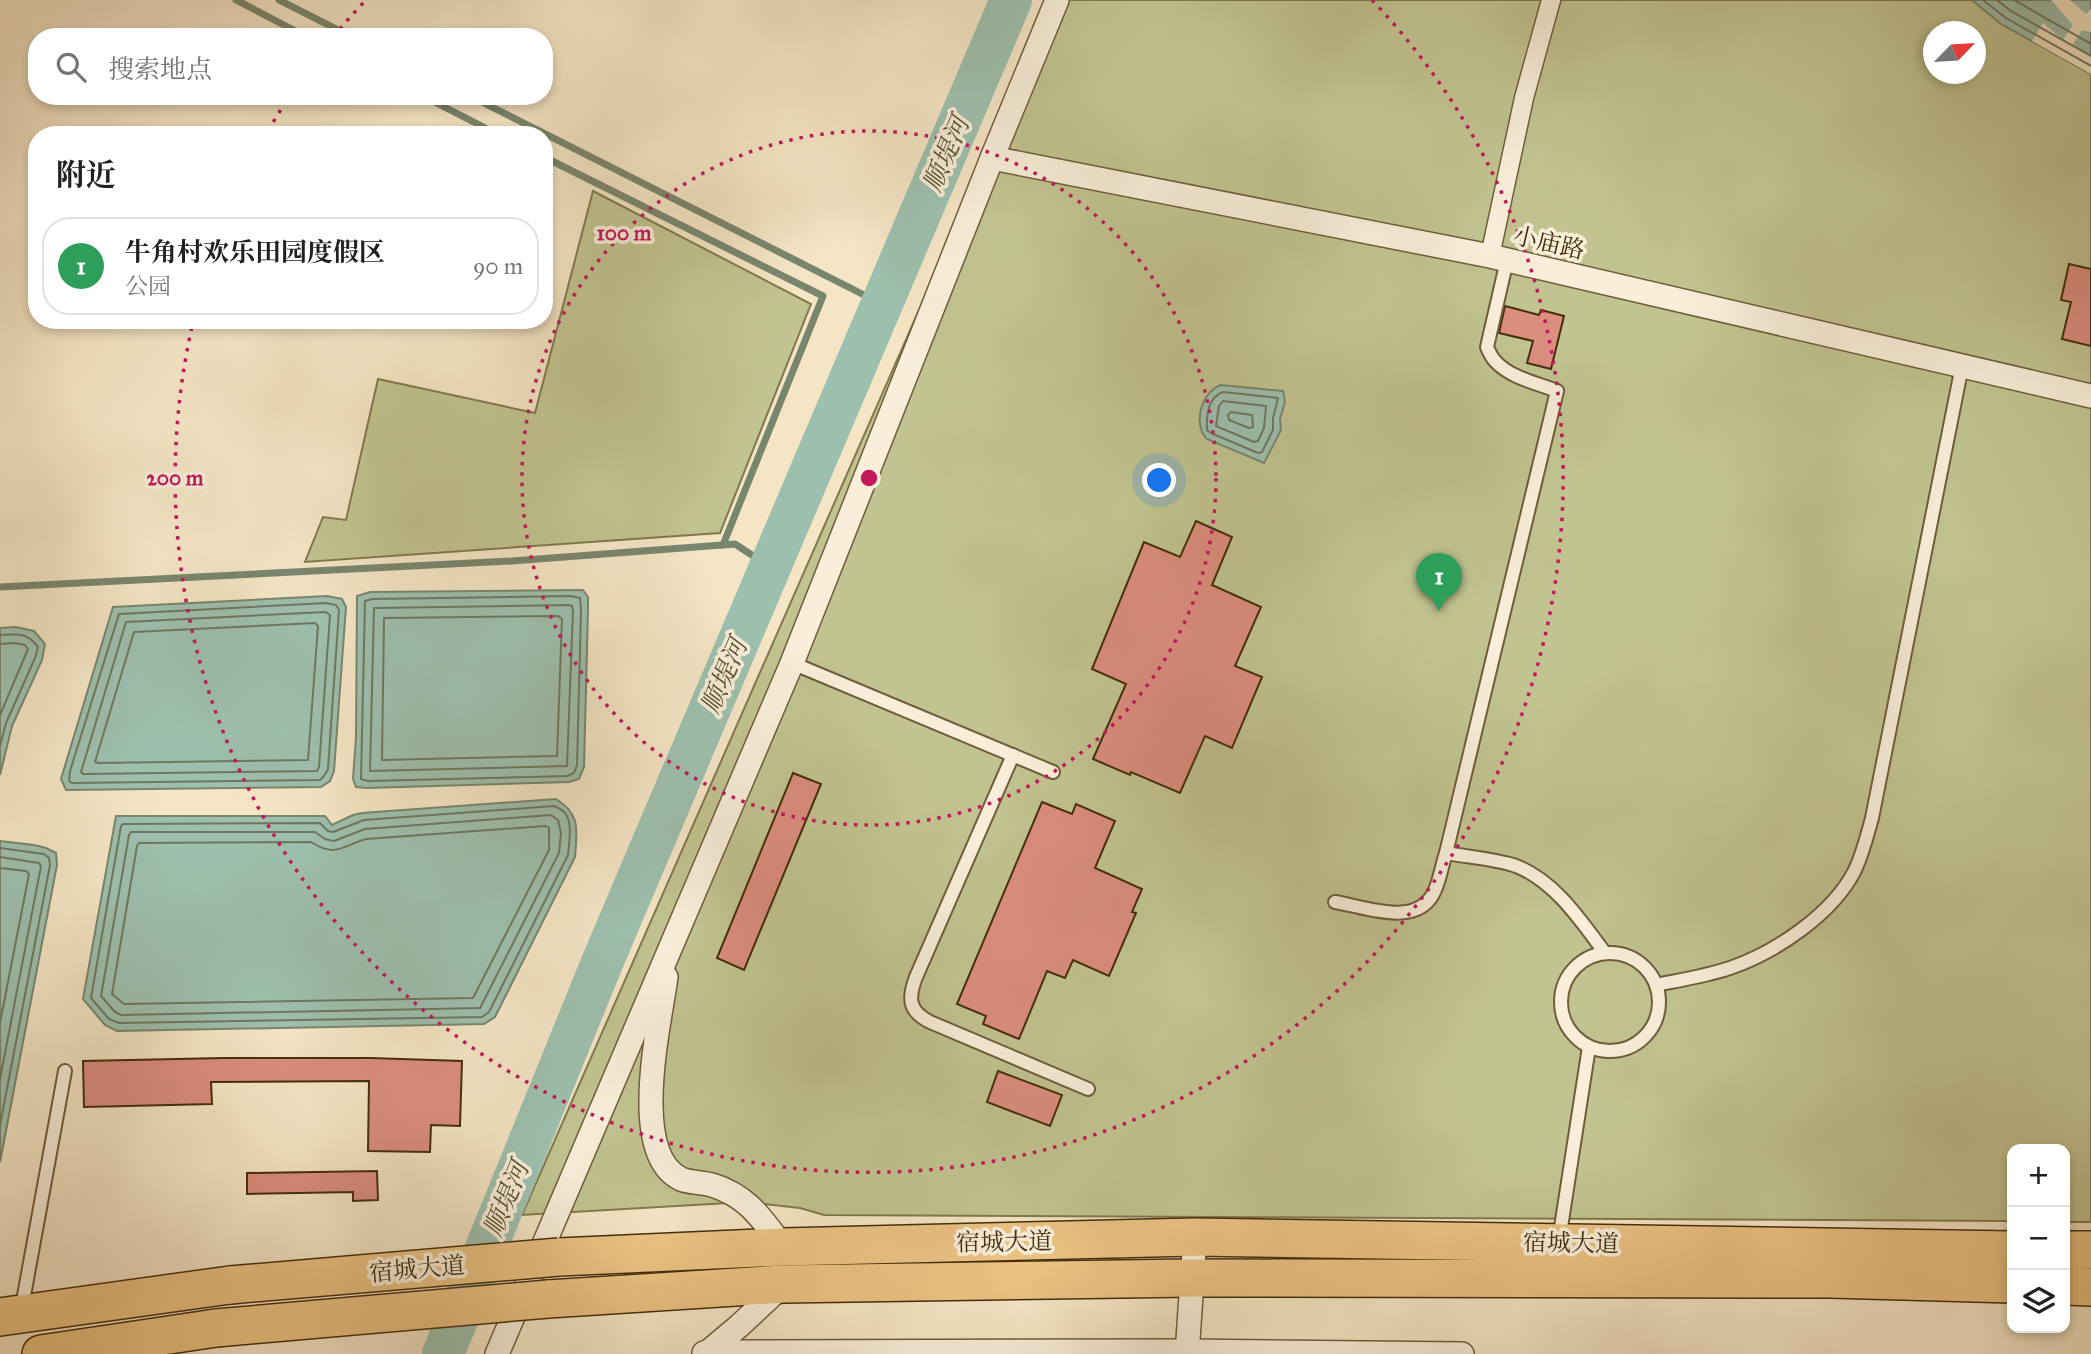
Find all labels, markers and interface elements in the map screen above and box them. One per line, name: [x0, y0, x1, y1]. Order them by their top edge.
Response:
north arrow: [1923, 21, 1986, 84]
search box: [28, 28, 553, 105]
icon: search: [52, 48, 90, 86]
text: 搜索地点: [108, 53, 212, 85]
water label: 顺堤河: [916, 108, 978, 196]
text: 附近: [56, 157, 116, 193]
text: 100 m: [597, 220, 652, 246]
street label: 小庙路: [1511, 220, 1587, 266]
text: 牛角村欢乐田园度假区: [125, 236, 385, 268]
text: 1: [76, 252, 86, 280]
text: 90 m: [473, 252, 523, 280]
text: 公园: [125, 272, 171, 300]
your location: [1142, 463, 1176, 497]
text: 200 m: [147, 465, 204, 491]
centre of rings: [857, 466, 881, 490]
pin: 1: [1416, 553, 1462, 611]
water label: 顺堤河: [694, 630, 756, 718]
map controls: [2007, 1144, 2070, 1333]
button: +: [2007, 1144, 2070, 1207]
water label: 顺堤河: [477, 1153, 537, 1241]
button: −: [2007, 1207, 2070, 1270]
street label: 宿城大道: [956, 1226, 1052, 1258]
street label: 宿城大道: [1523, 1227, 1619, 1259]
street label: 宿城大道: [368, 1250, 466, 1288]
button: layers: [2007, 1270, 2070, 1333]

